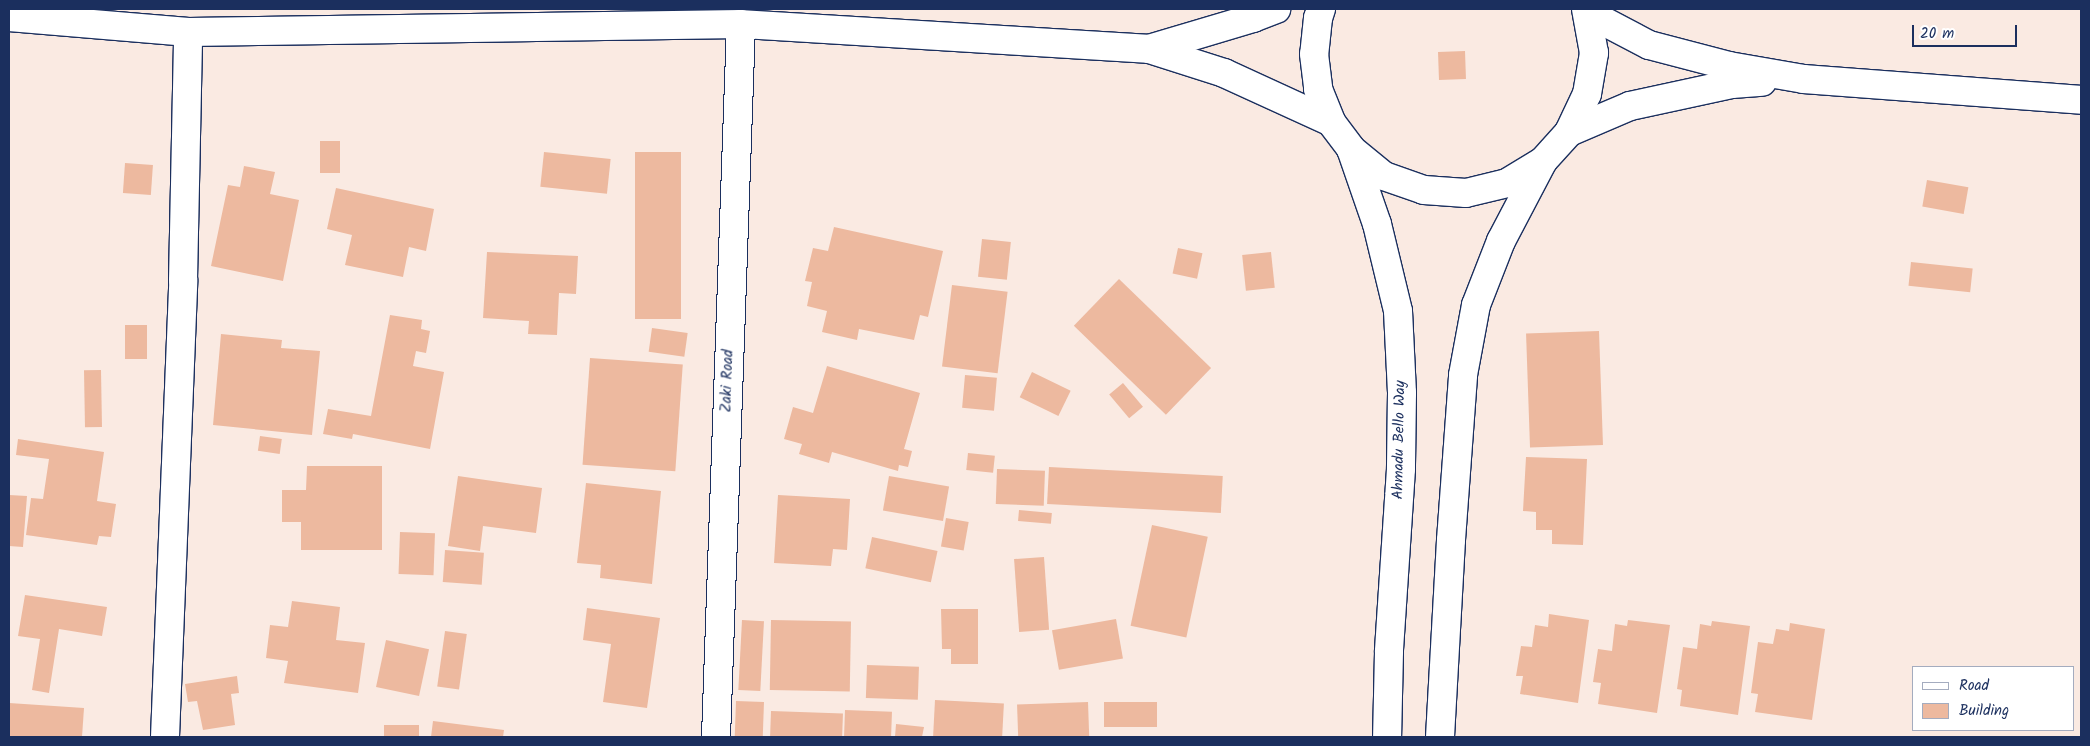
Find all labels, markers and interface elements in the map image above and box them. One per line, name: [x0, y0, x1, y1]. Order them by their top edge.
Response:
scale bar: [1915, 15, 2020, 47]
text: 20 m: [1920, 22, 1954, 46]
street label: Zaki Road: [718, 349, 738, 413]
street label: Ahmadu Bello Way: [1390, 380, 1410, 500]
legend: [1912, 666, 2075, 731]
text: Road: [1959, 674, 1989, 698]
text: Building: [1959, 699, 2009, 723]

